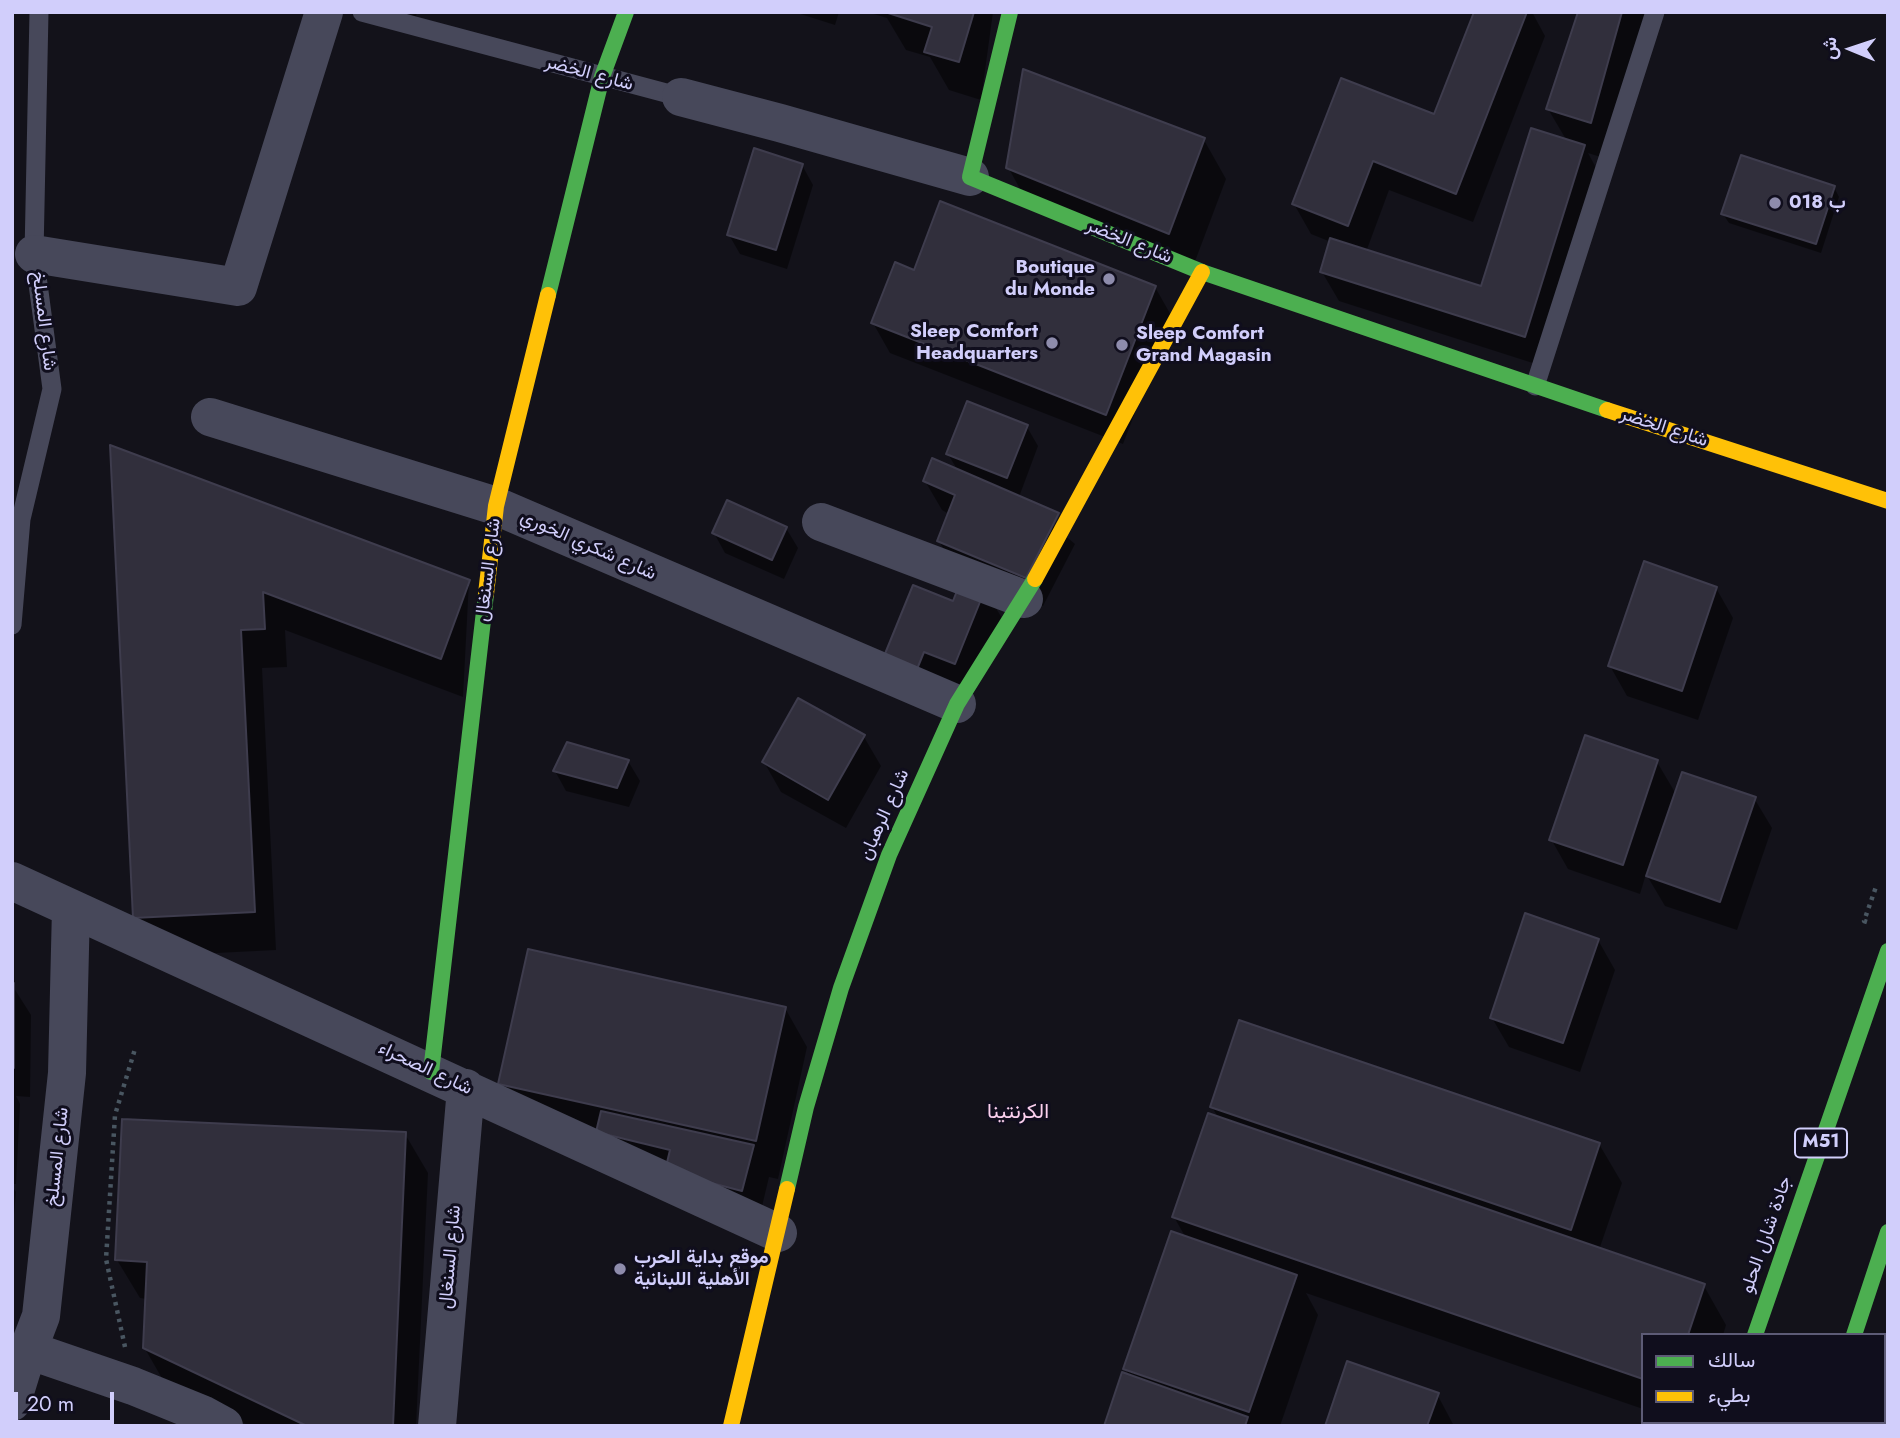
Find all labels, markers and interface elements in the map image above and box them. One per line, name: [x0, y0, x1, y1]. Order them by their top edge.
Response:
north arrow: [1816, 14, 1886, 84]
text: ش: [1816, 36, 1843, 60]
street label: شارع الخضر: [542, 51, 636, 97]
place label: ب 018: [1789, 192, 1846, 214]
marker: ب 018: [1767, 195, 1783, 211]
street label: شارع الخضر: [1083, 214, 1175, 270]
place label: Boutique du Monde: [1005, 257, 1095, 301]
street label: شارع المسلخ: [26, 270, 60, 372]
marker: Boutique du Monde: [1101, 271, 1117, 287]
place label: Sleep Comfort Headquarters: [910, 321, 1038, 365]
place label: Sleep Comfort Grand Magasin: [1136, 323, 1272, 367]
marker: Sleep Comfort Headquarters: [1044, 335, 1060, 351]
marker: Sleep Comfort Grand Magasin: [1114, 337, 1130, 353]
street label: شارع الخضر: [1617, 403, 1711, 453]
street label: شارع شكري الخوري: [517, 506, 659, 586]
street label: شارع السنغال: [471, 517, 507, 623]
street label: شارع الرهبان: [855, 766, 915, 864]
street label: شارع الصحراء: [374, 1037, 476, 1101]
district label: الكرنتينا: [987, 1100, 1049, 1126]
street label: شارع المسلخ: [41, 1106, 75, 1208]
road number: M51: [1795, 1128, 1847, 1158]
street label: جادة شارل الحلو: [1736, 1173, 1798, 1297]
street label: شارع السنغال: [435, 1204, 467, 1310]
place label: موقع بداية الحرب الأهلية اللبنانية: [634, 1247, 769, 1291]
marker: موقع بداية الحرب الأهلية اللبنانية: [612, 1261, 628, 1277]
legend: [1641, 1333, 1886, 1424]
text: سالك: [1708, 1345, 1755, 1375]
scale bar: [18, 1378, 117, 1422]
text: بطيء: [1708, 1380, 1751, 1410]
text: 20 m: [27, 1389, 74, 1419]

